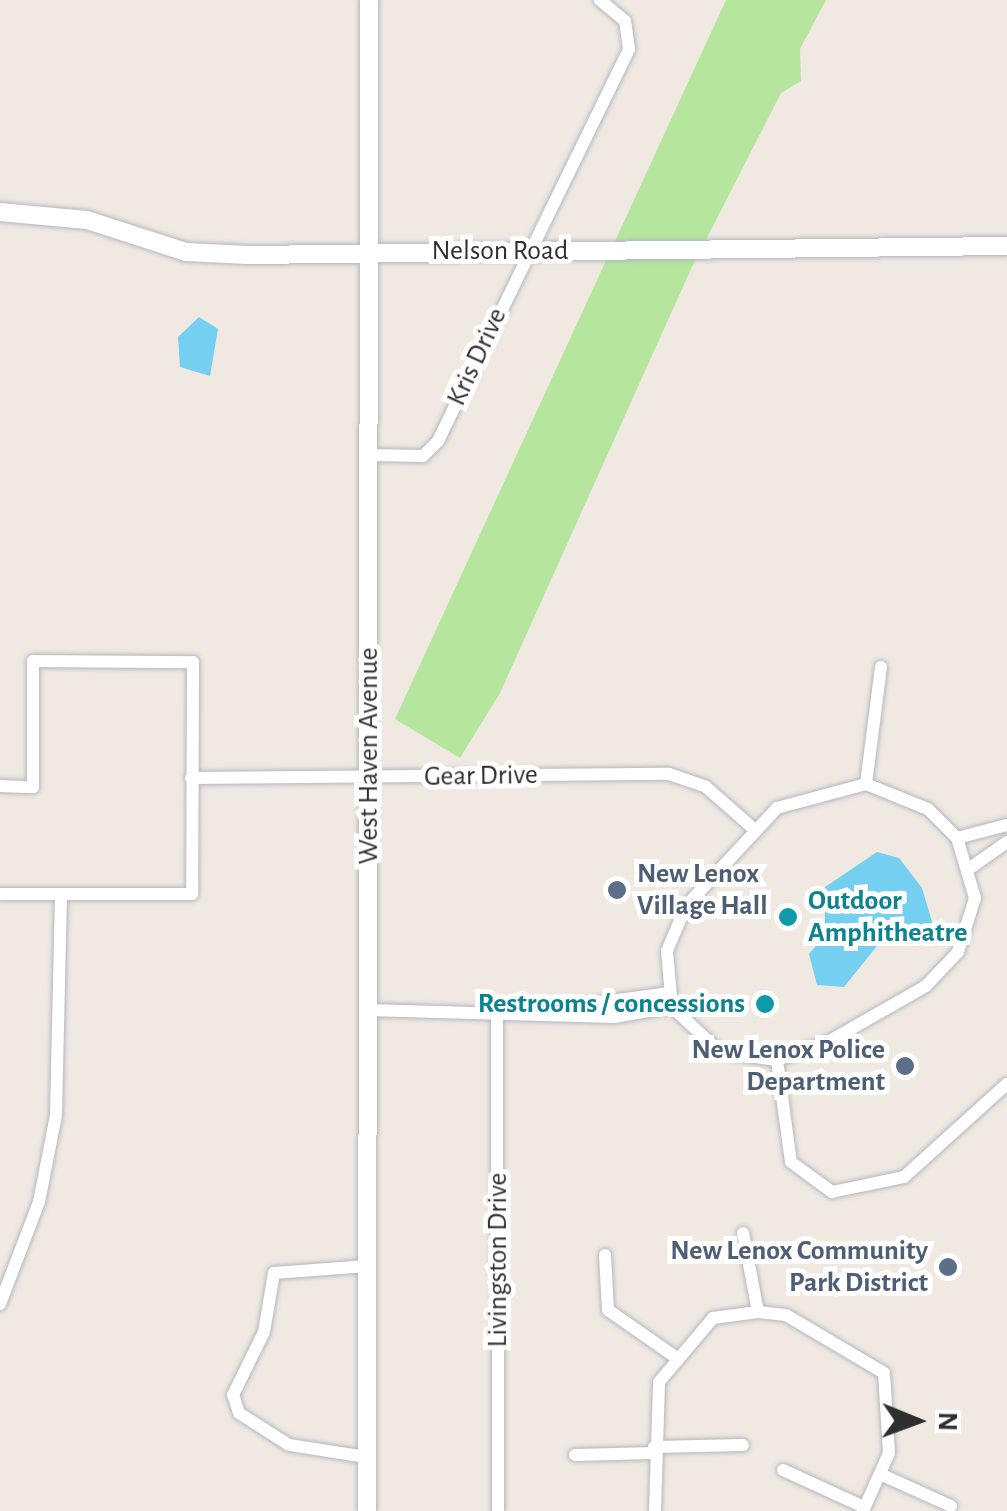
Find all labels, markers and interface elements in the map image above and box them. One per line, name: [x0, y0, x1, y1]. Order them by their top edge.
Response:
street label: Nelson Road: [432, 234, 568, 268]
street label: Kris Drive: [440, 303, 514, 411]
street label: West Haven Avenue: [352, 648, 386, 864]
street label: Gear Drive: [424, 758, 538, 794]
place label: New Lenox Village Hall: [637, 857, 768, 923]
marker: New Lenox Village Hall: [606, 879, 628, 901]
place label: Outdoor Amphitheatre: [808, 884, 967, 950]
marker: Outdoor Amphitheatre: [777, 906, 799, 928]
place label: Restrooms / concessions: [478, 987, 745, 1021]
marker: Restrooms / concessions: [754, 993, 776, 1015]
place label: New Lenox Police Department: [692, 1033, 885, 1099]
marker: New Lenox Police Department: [894, 1055, 916, 1077]
street label: Livingston Drive: [481, 1173, 515, 1347]
place label: New Lenox Community Park District: [670, 1234, 928, 1300]
marker: New Lenox Community Park District: [937, 1256, 959, 1278]
north arrow: [867, 1371, 967, 1471]
text: N: [933, 1412, 961, 1432]

